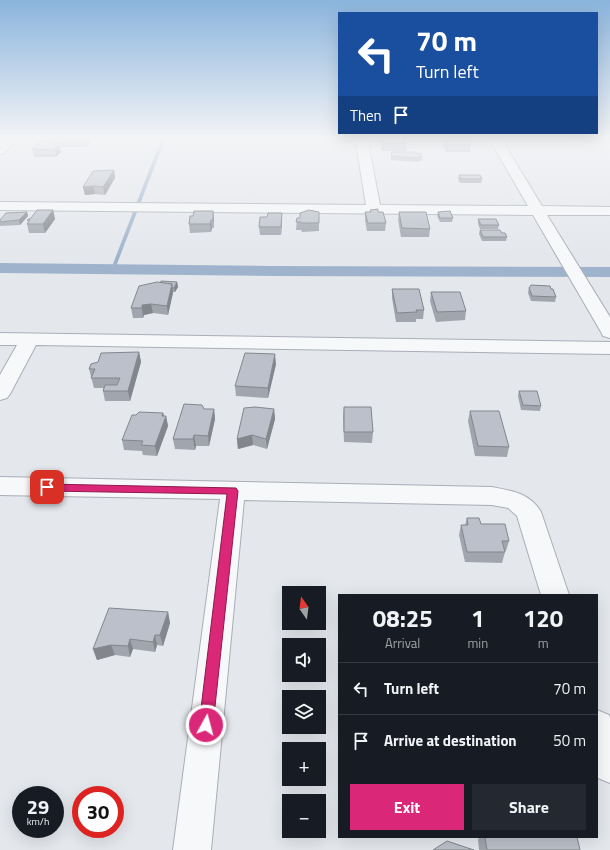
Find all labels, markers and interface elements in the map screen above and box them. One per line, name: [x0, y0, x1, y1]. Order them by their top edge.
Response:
text: 70 m: [416, 19, 477, 62]
icon: left: [350, 28, 402, 80]
text: Turn left: [416, 58, 479, 85]
text: Then: [350, 104, 382, 127]
icon: arrive: [390, 104, 412, 126]
pin: [30, 470, 64, 504]
icon: arrive: [36, 476, 58, 498]
north arrow: [282, 586, 326, 630]
map controls: [282, 586, 326, 838]
text: 08:25: [373, 600, 433, 636]
text: 1: [471, 600, 485, 636]
text: 120: [523, 600, 563, 636]
text: Arrival: [385, 633, 420, 653]
text: min: [467, 633, 488, 653]
text: m: [538, 633, 549, 653]
button: sound: [282, 638, 326, 682]
text: Turn left: [384, 677, 439, 700]
text: 70 m: [553, 677, 586, 700]
icon: left: [350, 678, 372, 700]
button: layers: [282, 690, 326, 734]
position arrow: [185, 704, 227, 746]
text: Arrive at destination: [384, 729, 517, 752]
text: 50 m: [553, 729, 586, 752]
icon: arrive: [350, 730, 372, 752]
button: +: [282, 742, 326, 786]
button: Exit: [350, 784, 464, 830]
button: Share: [472, 784, 586, 830]
speed limit sign: 30: [72, 786, 124, 838]
text: 29: [27, 791, 49, 822]
button: −: [282, 794, 326, 838]
text: km/h: [27, 814, 49, 829]

